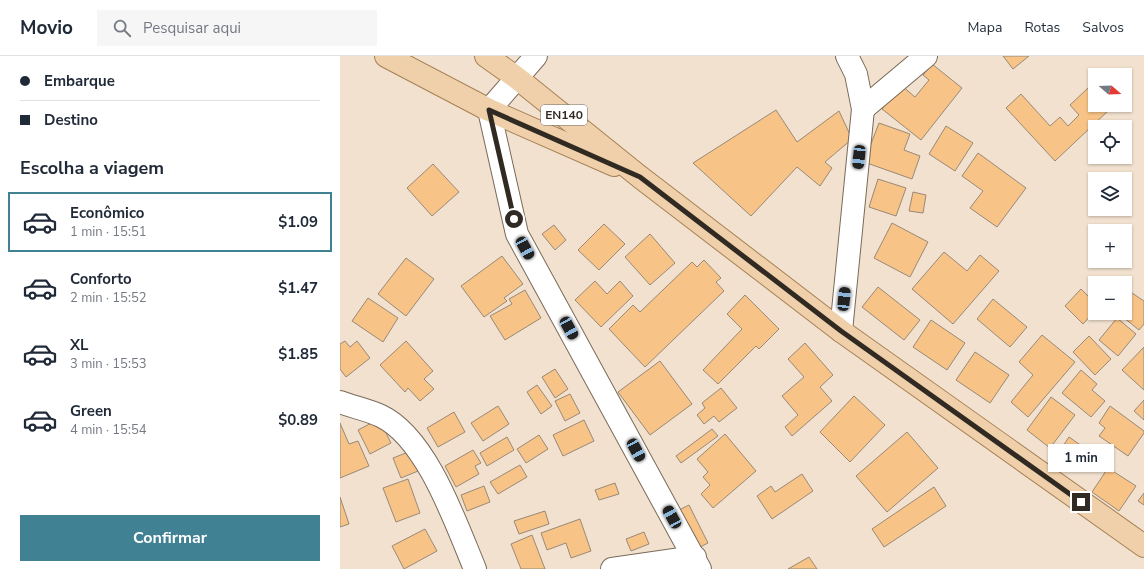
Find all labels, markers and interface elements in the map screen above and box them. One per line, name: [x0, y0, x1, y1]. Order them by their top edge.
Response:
search box: [97, 10, 377, 46]
text: Movio: [20, 15, 73, 41]
icon: search: [111, 17, 133, 39]
text: Pesquisar aqui: [143, 18, 241, 38]
text: Mapa: [967, 18, 1002, 37]
text: Rotas: [1024, 18, 1060, 37]
text: Salvos: [1082, 18, 1124, 37]
north arrow: [1088, 68, 1132, 112]
map controls: [1088, 68, 1132, 320]
text: Embarque: [44, 71, 115, 91]
road number: EN140: [541, 105, 587, 125]
text: Destino: [44, 110, 98, 130]
button: locate: [1088, 120, 1132, 164]
car: [852, 144, 866, 170]
text: Escolha a viagem: [20, 156, 164, 180]
button: layers: [1088, 172, 1132, 216]
text: Econômico: [70, 203, 144, 223]
icon: car: [22, 204, 58, 240]
route start: [505, 210, 523, 228]
text: $1.09: [278, 212, 318, 232]
text: 1 min · 15:51: [70, 223, 146, 241]
button: +: [1088, 224, 1132, 268]
car: [514, 235, 536, 261]
text: Conforto: [70, 269, 132, 289]
icon: car: [22, 270, 58, 306]
button: −: [1088, 276, 1132, 320]
text: $1.47: [278, 278, 318, 298]
car: [837, 286, 851, 312]
text: 2 min · 15:52: [70, 289, 146, 307]
car: [558, 315, 580, 341]
text: XL: [70, 335, 89, 355]
icon: car: [22, 336, 58, 372]
text: $1.85: [278, 344, 318, 364]
text: 3 min · 15:53: [70, 355, 146, 373]
text: Green: [70, 401, 112, 421]
icon: car: [22, 402, 58, 438]
text: $0.89: [278, 410, 318, 430]
text: 4 min · 15:54: [70, 421, 146, 439]
car: [625, 437, 647, 463]
callout: 1 min: [1048, 444, 1114, 472]
text: 1 min: [1064, 449, 1098, 467]
route end: [1072, 493, 1090, 511]
car: [661, 504, 683, 530]
button: Confirmar: [20, 515, 320, 561]

